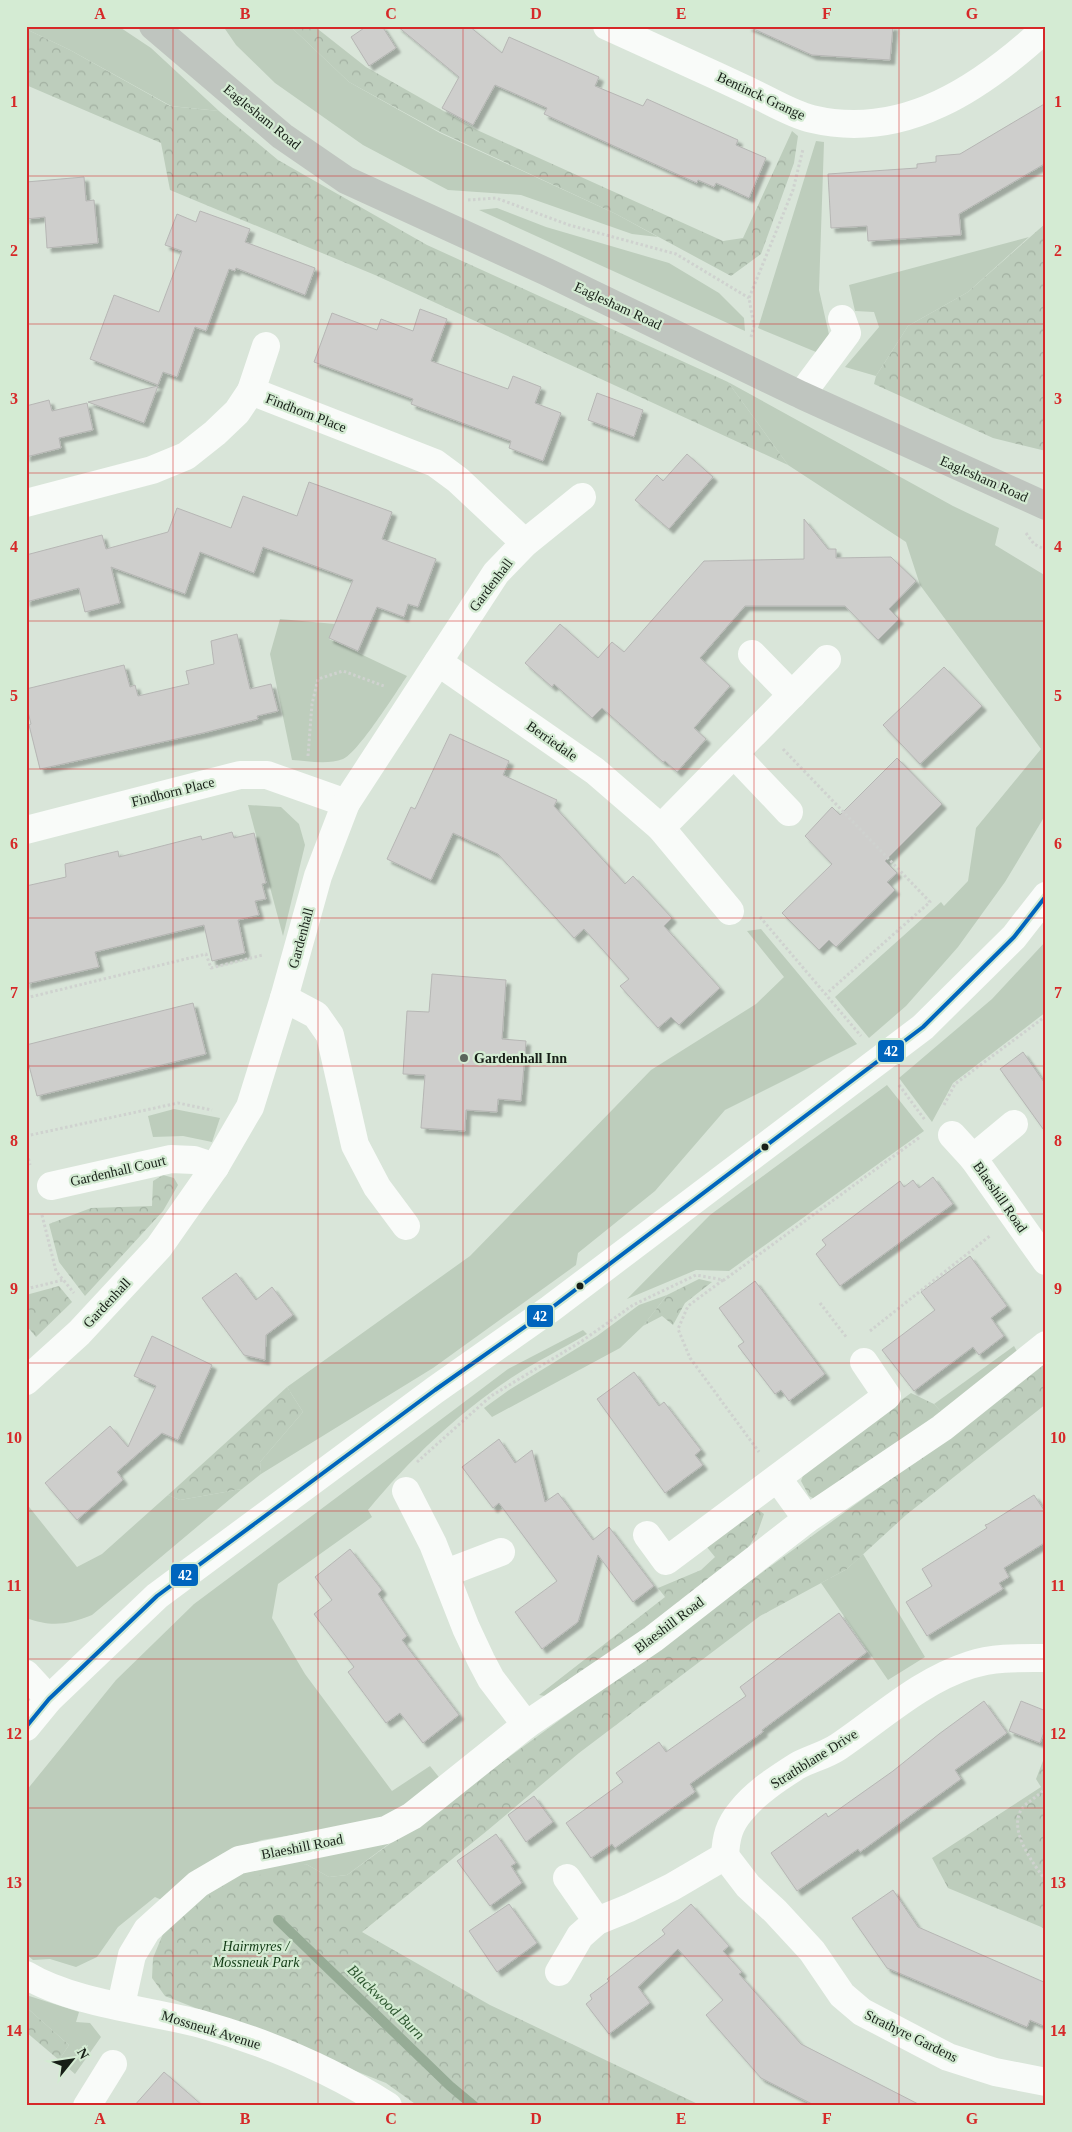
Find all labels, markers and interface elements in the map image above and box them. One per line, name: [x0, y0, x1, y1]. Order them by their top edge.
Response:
text: A: [94, 5, 106, 22]
text: B: [240, 5, 251, 22]
text: C: [385, 5, 397, 22]
text: D: [530, 5, 542, 22]
text: E: [676, 5, 686, 22]
text: F: [822, 5, 832, 22]
text: G: [966, 5, 979, 22]
street label: Bentinck Grange: [715, 69, 807, 123]
street label: Eaglesham Road: [221, 81, 303, 153]
text: 1: [10, 93, 18, 110]
text: 1: [1054, 93, 1062, 110]
text: 2: [10, 242, 18, 259]
text: 2: [1054, 242, 1062, 259]
street label: Eaglesham Road: [572, 279, 664, 333]
text: 3: [10, 390, 18, 407]
text: 3: [1054, 390, 1062, 407]
street label: Findhorn Place: [264, 391, 348, 435]
street label: Eaglesham Road: [938, 453, 1030, 505]
text: 4: [10, 538, 18, 555]
text: 4: [1054, 538, 1062, 555]
street label: Gardenhall: [466, 556, 516, 614]
text: 5: [10, 687, 18, 704]
text: 5: [1054, 687, 1062, 704]
street label: Berriedale: [524, 718, 580, 764]
street label: Findhorn Place: [130, 774, 216, 810]
text: 6: [10, 835, 18, 852]
text: 6: [1054, 835, 1062, 852]
street label: Gardenhall: [286, 906, 316, 970]
text: 7: [10, 984, 18, 1001]
text: 7: [1054, 984, 1062, 1001]
line badge: 42: [877, 1039, 905, 1063]
text: 42: [884, 1044, 898, 1059]
place label: Gardenhall Inn: [474, 1051, 567, 1066]
marker: Gardenhall Inn: [458, 1052, 470, 1064]
text: 8: [10, 1132, 18, 1149]
text: 8: [1054, 1132, 1062, 1149]
unlabelled marker: [760, 1142, 770, 1152]
street label: Gardenhall Court: [69, 1153, 167, 1189]
street label: Blaeshill Road: [970, 1159, 1030, 1235]
street label: Gardenhall: [80, 1275, 134, 1331]
text: 9: [10, 1280, 18, 1297]
text: 9: [1054, 1280, 1062, 1297]
unlabelled marker: [575, 1281, 585, 1291]
line badge: 42: [526, 1304, 554, 1328]
text: 42: [533, 1309, 547, 1324]
text: 10: [6, 1429, 22, 1446]
text: 10: [1050, 1429, 1066, 1446]
line badge: 42: [170, 1563, 199, 1587]
text: 42: [178, 1568, 192, 1583]
text: 11: [6, 1577, 22, 1594]
text: 11: [1050, 1577, 1066, 1594]
street label: Blaeshill Road: [631, 1594, 707, 1656]
text: 12: [6, 1725, 22, 1742]
text: 12: [1050, 1725, 1066, 1742]
street label: Strathblane Drive: [768, 1726, 860, 1792]
street label: Blaeshill Road: [260, 1832, 344, 1862]
text: 13: [6, 1874, 22, 1891]
text: 13: [1050, 1874, 1066, 1891]
park label: Hairmyres / Mossneuk Park: [212, 1939, 300, 1970]
water label: Blackwood Burn: [344, 1961, 428, 2043]
street label: Strathyre Gardens: [862, 2007, 960, 2065]
street label: Mossneuk Avenue: [160, 2008, 262, 2052]
text: 14: [6, 2022, 22, 2039]
text: 14: [1050, 2022, 1066, 2039]
north arrow: [48, 2034, 98, 2084]
text: N: [74, 2046, 92, 2062]
text: A: [94, 2110, 106, 2127]
text: B: [240, 2110, 251, 2127]
text: C: [385, 2110, 397, 2127]
text: D: [530, 2110, 542, 2127]
text: E: [676, 2110, 686, 2127]
text: F: [822, 2110, 832, 2127]
text: G: [966, 2110, 979, 2127]

